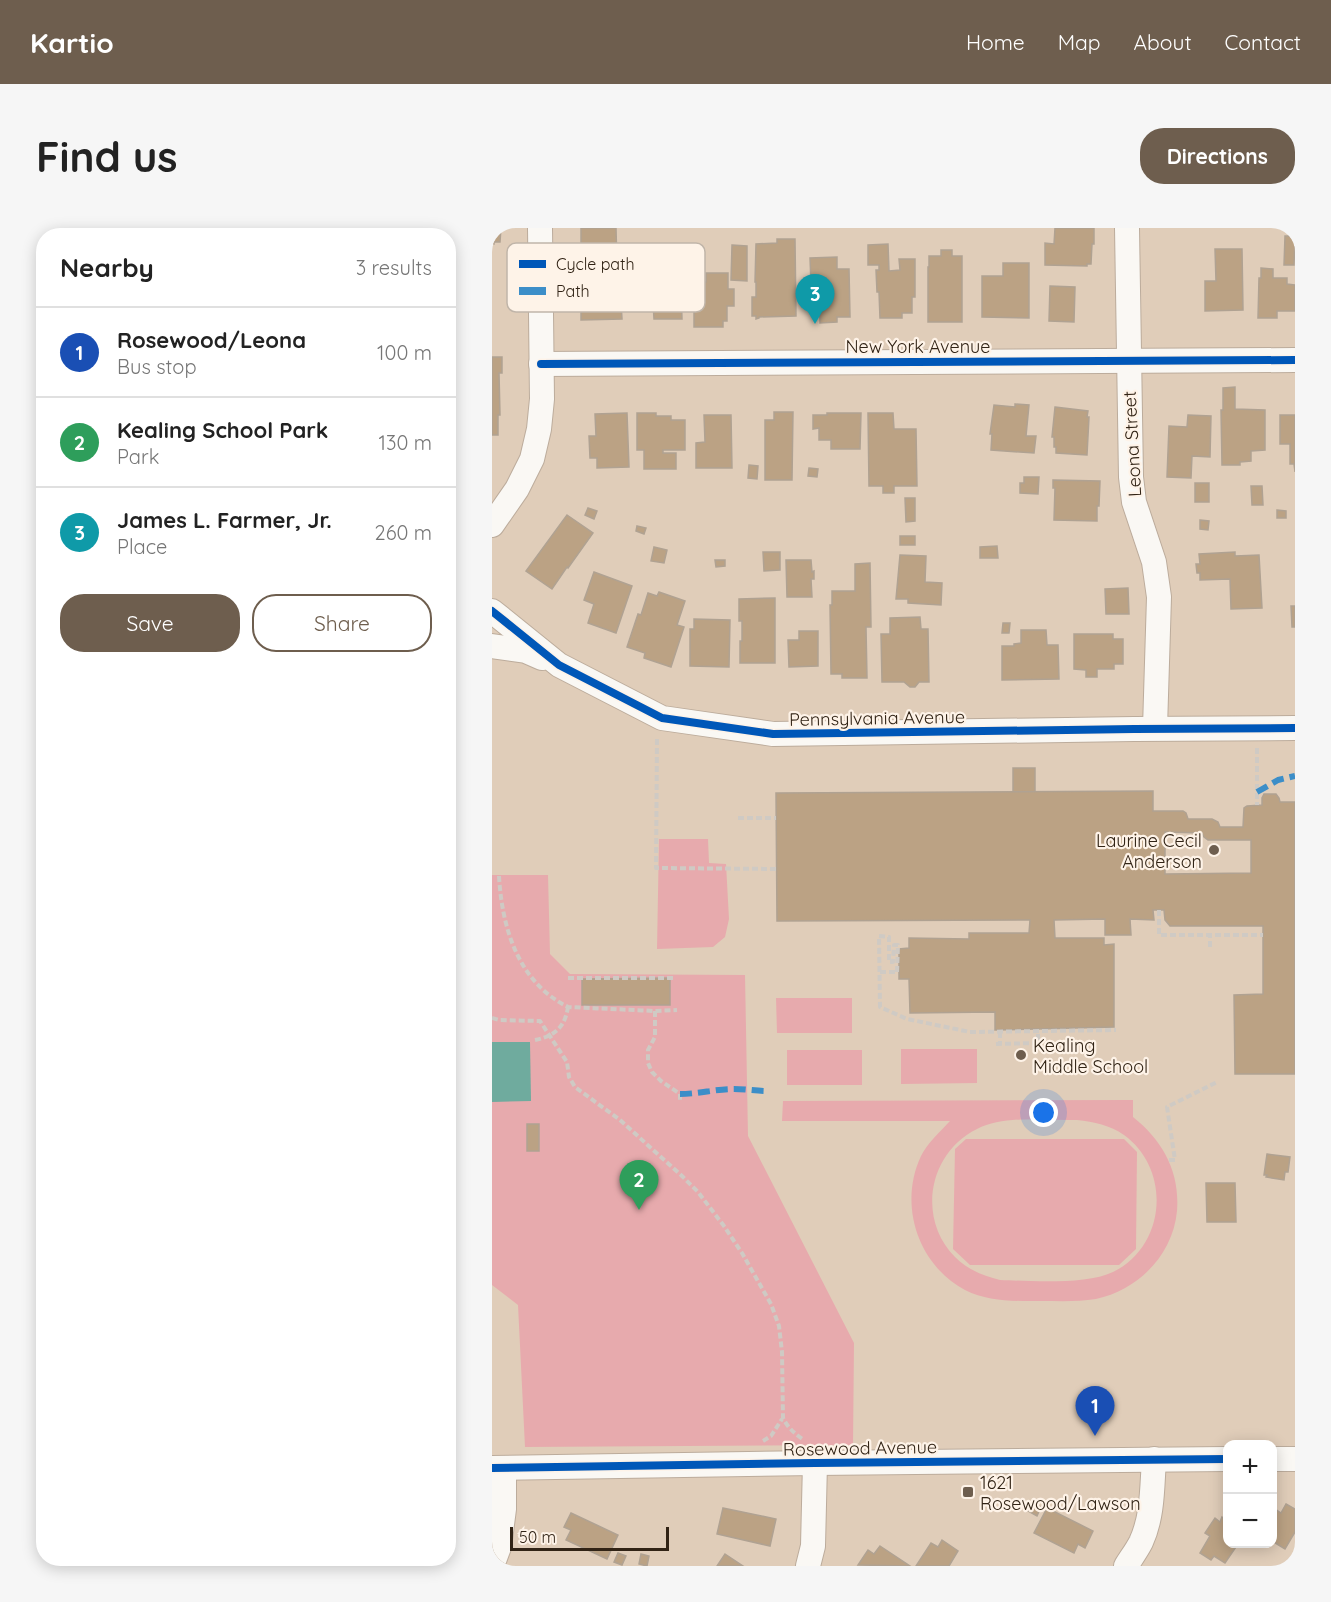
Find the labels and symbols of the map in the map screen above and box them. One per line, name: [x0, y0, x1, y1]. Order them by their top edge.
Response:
legend: [507, 243, 705, 312]
text: Cycle path: [556, 254, 635, 274]
pin: 3: [796, 274, 834, 324]
text: Path: [556, 281, 590, 301]
street label: New York Avenue: [846, 335, 990, 358]
street label: Leona Street: [1118, 390, 1146, 498]
street label: Pennsylvania Avenue: [789, 705, 965, 731]
place label: Laurine Cecil Anderson: [1096, 829, 1202, 873]
marker: Laurine Cecil Anderson: [1207, 843, 1221, 857]
place label: Kealing Middle School: [1033, 1034, 1148, 1078]
marker: Kealing Middle School: [1014, 1048, 1028, 1062]
your location: [1029, 1098, 1058, 1127]
pin: 2: [620, 1160, 658, 1210]
pin: 1: [1076, 1386, 1114, 1436]
street label: Rosewood Avenue: [783, 1435, 937, 1461]
place label: 1621 Rosewood/Lawson: [980, 1471, 1141, 1515]
marker: 1621 Rosewood/Lawson: [961, 1485, 975, 1499]
scale bar: [510, 1524, 669, 1552]

